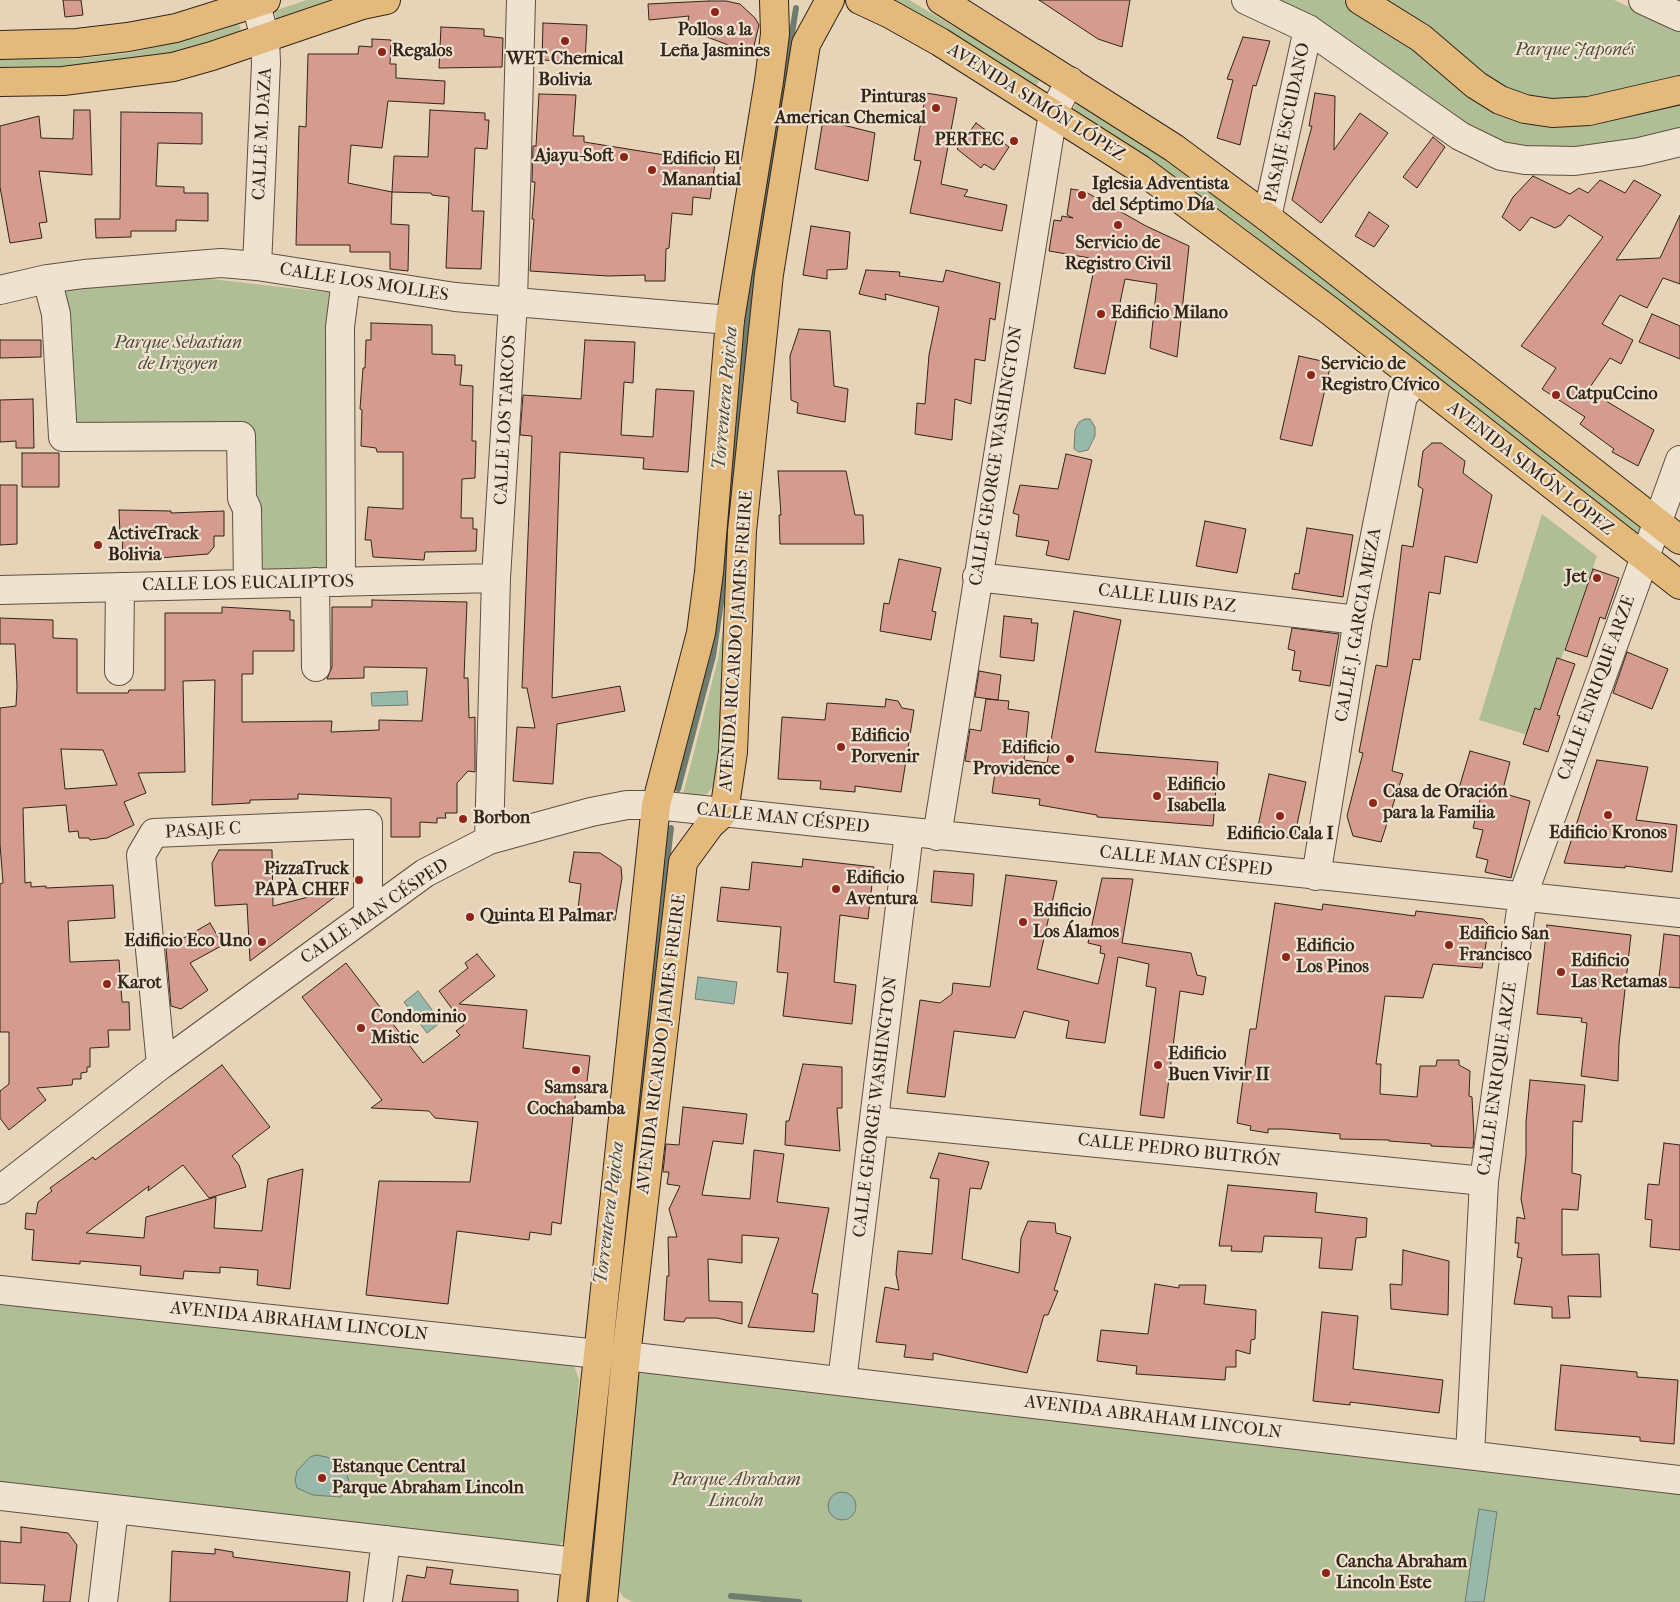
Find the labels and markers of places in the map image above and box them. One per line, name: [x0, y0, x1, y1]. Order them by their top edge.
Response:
marker: Pollos a la Leña Jasmines: [709, 6, 721, 18]
place label: Pollos a la Leña Jasmines: [660, 20, 770, 62]
marker: WET Chemical Bolivia: [559, 35, 571, 47]
place label: Regalos: [392, 41, 452, 63]
marker: Regalos: [376, 46, 388, 58]
place label: WET Chemical Bolivia: [506, 49, 624, 92]
place label: Pinturas American Chemical: [775, 87, 926, 130]
marker: Pinturas American Chemical: [930, 102, 942, 114]
place label: PERTEC: [935, 130, 1004, 152]
marker: PERTEC: [1008, 135, 1020, 147]
place label: Ajayu-Soft: [535, 146, 614, 168]
place label: Edificio El Manantial: [662, 149, 741, 192]
marker: Ajayu-Soft: [618, 151, 630, 163]
marker: Edificio El Manantial: [646, 164, 658, 176]
place label: Iglesia Adventista del Séptimo Día: [1092, 174, 1229, 216]
marker: Iglesia Adventista del Séptimo Día: [1076, 189, 1088, 201]
marker: Servicio de Registro Civil: [1112, 219, 1124, 231]
place label: Servicio de Registro Civil: [1065, 233, 1171, 276]
place label: Edificio Milano: [1111, 303, 1228, 325]
marker: Edificio Milano: [1095, 308, 1107, 320]
place label: Servicio de Registro Cívico: [1321, 354, 1440, 396]
marker: Servicio de Registro Cívico: [1305, 369, 1317, 381]
place label: CatpuCcino: [1566, 384, 1658, 406]
marker: CatpuCcino: [1550, 389, 1562, 401]
place label: ActiveTrack Bolivia: [108, 524, 199, 566]
marker: ActiveTrack Bolivia: [92, 539, 104, 551]
place label: Jet: [1565, 567, 1587, 589]
marker: Jet: [1591, 572, 1603, 584]
place label: Edificio Porvenir: [851, 726, 919, 769]
place label: Edificio Providence: [973, 738, 1060, 781]
marker: Edificio Porvenir: [835, 741, 847, 753]
marker: Edificio Providence: [1064, 753, 1076, 765]
place label: Edificio Isabella: [1167, 775, 1226, 818]
place label: Casa de Oración para la Familia: [1383, 782, 1508, 824]
marker: Edificio Isabella: [1151, 790, 1163, 802]
marker: Casa de Oración para la Familia: [1367, 797, 1379, 809]
place label: Borbon: [473, 808, 530, 830]
marker: Edificio Kronos: [1602, 809, 1614, 821]
marker: Edificio Cala I: [1274, 810, 1286, 822]
marker: Borbon: [457, 813, 469, 825]
place label: Edificio Kronos: [1549, 823, 1667, 845]
place label: Edificio Cala I: [1227, 824, 1333, 846]
place label: PizzaTruck PAPÀ CHEF: [254, 859, 349, 902]
place label: Edificio Aventura: [846, 868, 918, 911]
marker: PizzaTruck PAPÀ CHEF: [353, 874, 365, 886]
marker: Edificio Aventura: [830, 883, 842, 895]
place label: Edificio Los Álamos: [1033, 901, 1119, 944]
place label: Quinta El Palmar: [480, 906, 613, 928]
marker: Quinta El Palmar: [464, 911, 476, 923]
marker: Edificio Los Álamos: [1017, 916, 1029, 928]
place label: Edificio San Francisco: [1459, 924, 1549, 966]
place label: Edificio Eco Uno: [124, 931, 252, 953]
marker: Edificio Eco Uno: [256, 936, 268, 948]
place label: Edificio Los Pinos: [1296, 936, 1369, 979]
marker: Edificio San Francisco: [1443, 939, 1455, 951]
marker: Edificio Los Pinos: [1280, 951, 1292, 963]
place label: Edificio Las Retamas: [1571, 951, 1667, 994]
marker: Edificio Las Retamas: [1555, 966, 1567, 978]
place label: Karot: [117, 973, 162, 995]
marker: Karot: [101, 978, 113, 990]
place label: Condominio Mistic: [371, 1007, 466, 1050]
marker: Condominio Mistic: [355, 1022, 367, 1034]
place label: Edificio Buen Vivir II: [1168, 1044, 1270, 1086]
marker: Edificio Buen Vivir II: [1152, 1059, 1164, 1071]
marker: Samsara Cochabamba: [570, 1064, 582, 1076]
place label: Samsara Cochabamba: [527, 1078, 625, 1120]
place label: Estanque Central Parque Abraham Lincoln: [332, 1457, 524, 1500]
marker: Estanque Central Parque Abraham Lincoln: [316, 1472, 328, 1484]
place label: Cancha Abraham Lincoln Este: [1336, 1552, 1467, 1595]
marker: Cancha Abraham Lincoln Este: [1320, 1567, 1332, 1579]

